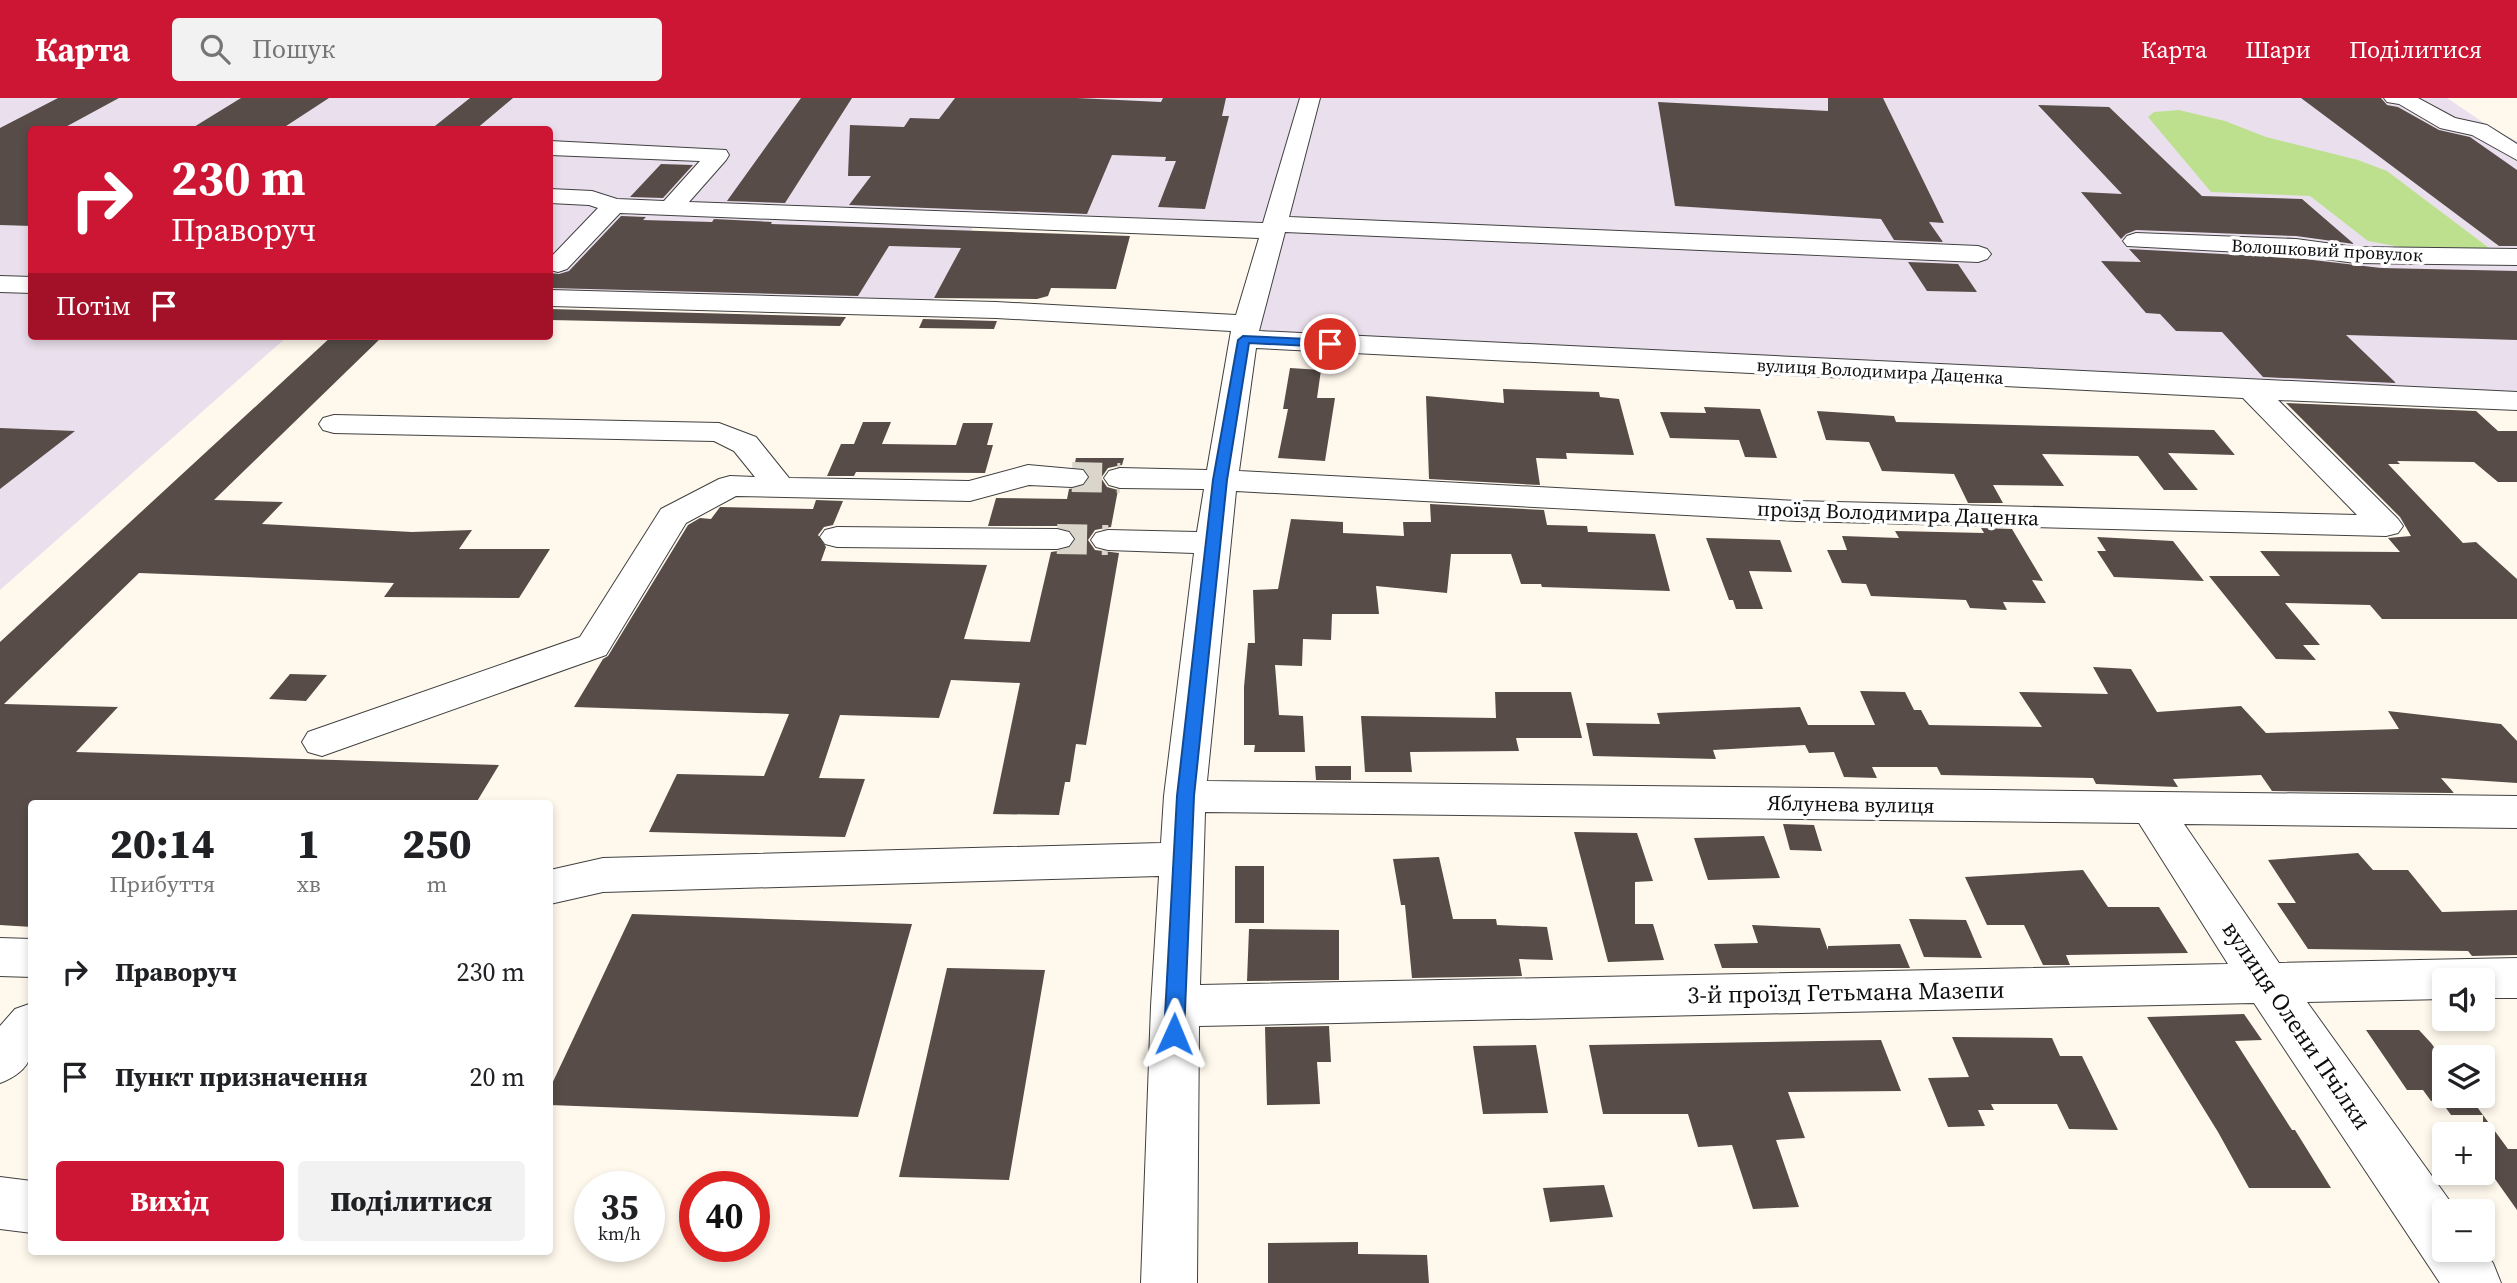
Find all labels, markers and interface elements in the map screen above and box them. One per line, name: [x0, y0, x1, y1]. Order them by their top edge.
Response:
search box: [172, 18, 662, 81]
text: Карта: [35, 27, 130, 72]
icon: search: [196, 30, 234, 68]
text: Пошук: [252, 31, 335, 67]
text: Карта: [2141, 33, 2207, 66]
text: Шари: [2245, 33, 2311, 66]
text: Поділитися: [2349, 33, 2482, 66]
text: 230 m: [171, 144, 306, 211]
icon: right: [56, 154, 147, 245]
text: Праворуч: [171, 208, 316, 252]
street label: Волошковий провулок: [2231, 233, 2423, 267]
icon: arrive: [145, 287, 183, 325]
text: Потім: [56, 288, 131, 324]
pin: [1300, 314, 1360, 374]
icon: arrive: [1311, 325, 1349, 363]
street label: вулиця Володимира Даценка: [1756, 352, 2005, 390]
street label: проїзд Володимира Даценка: [1757, 494, 2040, 532]
street label: Яблунева вулиця: [1767, 788, 1935, 820]
text: 20:14: [110, 814, 215, 872]
text: 1: [297, 814, 320, 872]
text: 250: [402, 814, 472, 872]
text: Прибуття: [109, 868, 215, 900]
text: хв: [297, 868, 321, 900]
text: m: [426, 868, 447, 900]
street label: вулиця Олени Пчілки: [2215, 914, 2379, 1136]
icon: right: [56, 953, 94, 991]
text: Праворуч: [115, 954, 237, 990]
text: 230 m: [457, 954, 525, 990]
map controls: [2432, 968, 2495, 1262]
button: sound: [2432, 968, 2495, 1031]
street label: 3-й проїзд Гетьмана Мазепи: [1687, 973, 2005, 1011]
position arrow: [1137, 997, 1211, 1071]
button: layers: [2432, 1045, 2495, 1108]
icon: arrive: [56, 1058, 94, 1096]
text: Пункт призначення: [115, 1059, 368, 1095]
text: 20 m: [470, 1059, 525, 1095]
button: +: [2432, 1122, 2495, 1185]
button: Вихід: [56, 1161, 284, 1241]
button: Поділитися: [298, 1161, 525, 1241]
speed limit sign: 40: [679, 1171, 770, 1262]
text: 35: [601, 1183, 638, 1231]
button: −: [2432, 1199, 2495, 1262]
text: km/h: [598, 1221, 641, 1246]

